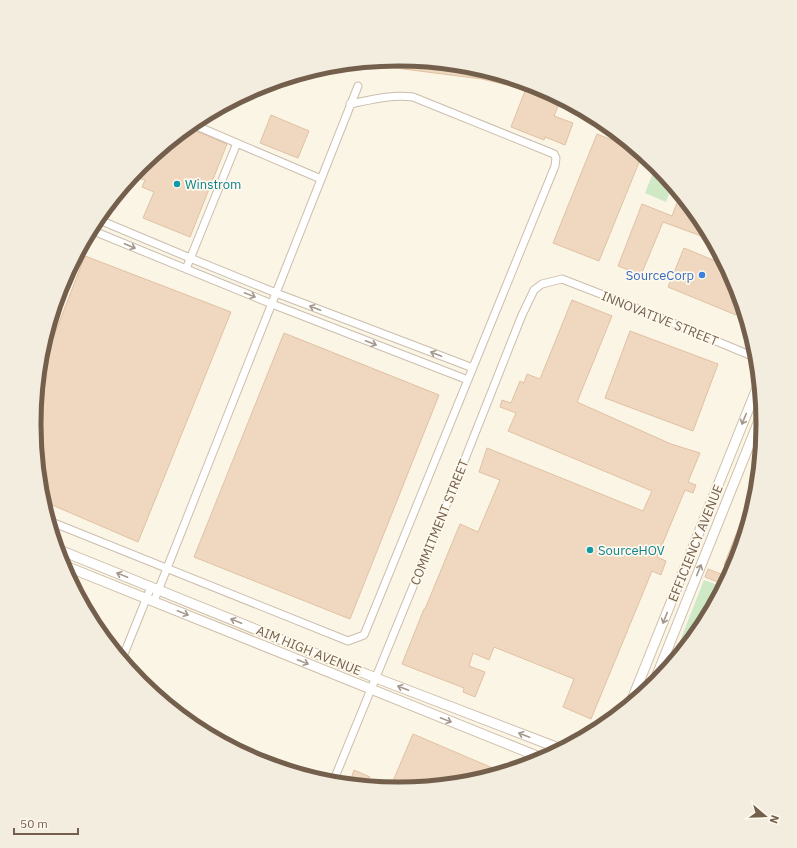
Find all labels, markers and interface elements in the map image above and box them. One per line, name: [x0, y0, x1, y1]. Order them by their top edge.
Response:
place label: Winstrom: [185, 176, 241, 193]
marker: Winstrom: [172, 179, 182, 189]
one-way arrow: [124, 243, 136, 251]
place label: SourceCorp: [626, 267, 694, 284]
marker: SourceCorp: [697, 270, 707, 280]
street label: INNOVATIVE STREET: [599, 287, 721, 350]
one-way arrow: [244, 292, 256, 300]
one-way arrow: [309, 303, 321, 311]
one-way arrow: [365, 339, 377, 347]
one-way arrow: [431, 349, 443, 357]
one-way arrow: [740, 413, 748, 425]
street label: COMMITMENT STREET: [406, 456, 473, 588]
street label: EFFICIENCY AVENUE: [664, 482, 727, 604]
place label: SourceHOV: [598, 542, 665, 559]
marker: SourceHOV: [585, 545, 595, 555]
one-way arrow: [695, 565, 703, 577]
one-way arrow: [117, 571, 129, 579]
one-way arrow: [176, 610, 188, 618]
one-way arrow: [661, 612, 668, 624]
one-way arrow: [230, 617, 242, 624]
street label: AIM HIGH AVENUE: [254, 622, 364, 679]
one-way arrow: [297, 659, 309, 667]
one-way arrow: [398, 683, 410, 691]
one-way arrow: [439, 717, 451, 724]
one-way arrow: [519, 730, 531, 738]
north arrow: [745, 796, 785, 836]
scale bar: [14, 810, 78, 836]
text: N: [767, 813, 782, 825]
text: 50 m: [20, 816, 48, 831]

